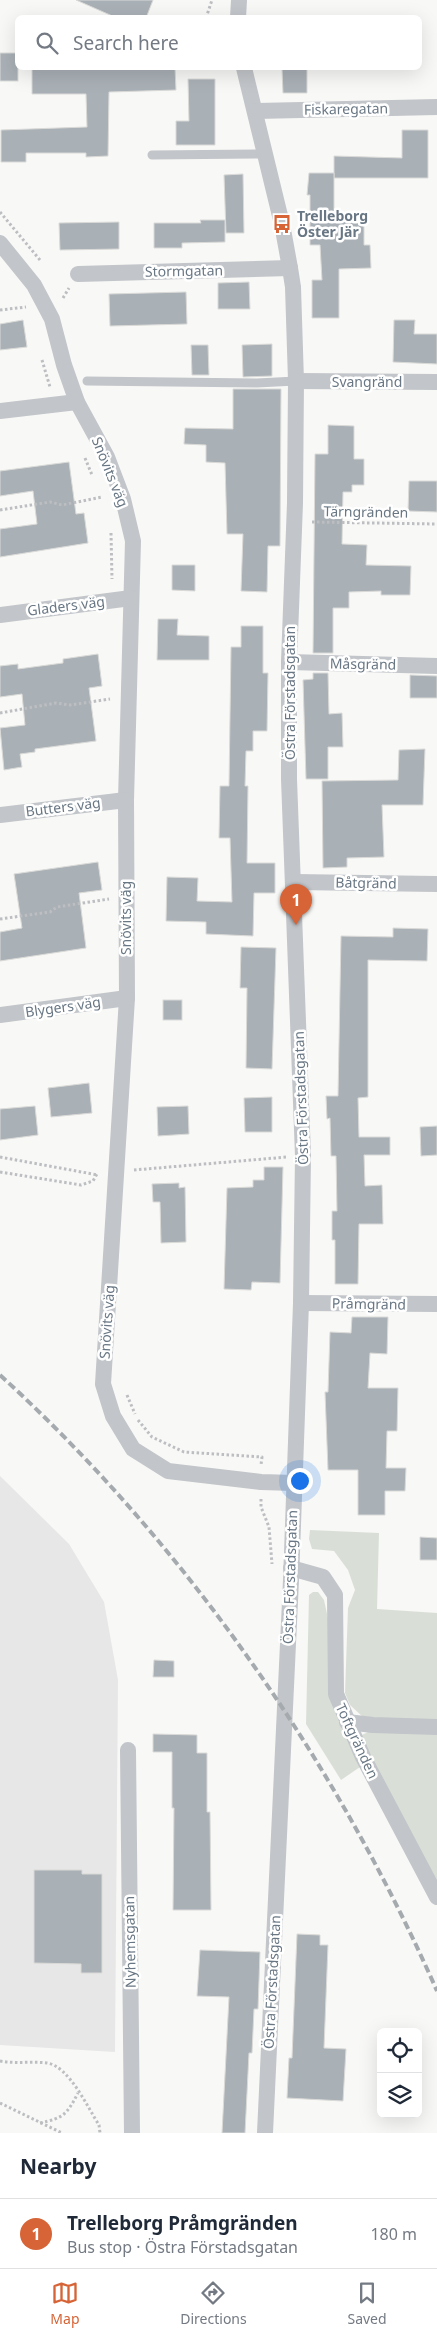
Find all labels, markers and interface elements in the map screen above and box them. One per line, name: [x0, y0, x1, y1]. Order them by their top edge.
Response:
search box: [15, 15, 422, 70]
icon: search: [33, 29, 61, 57]
text: Search here: [73, 30, 179, 56]
street label: Fiskaregatan: [304, 98, 388, 119]
place label: Trelleborg Öster Jär: [297, 206, 368, 241]
bus stop icon: Trelleborg Öster Jär: [271, 213, 293, 235]
street label: Stormgatan: [145, 260, 223, 281]
street label: Svangränd: [332, 372, 402, 391]
street label: Snövits väg: [88, 434, 133, 510]
street label: Tärngränden: [323, 501, 409, 522]
street label: Gladers väg: [26, 591, 106, 620]
street label: Östra Förstadsgatan: [280, 626, 299, 760]
street label: Måsgränd: [330, 653, 396, 674]
street label: Butters väg: [24, 792, 102, 821]
street label: Båtgränd: [335, 872, 397, 893]
street label: Snövits väg: [116, 881, 135, 955]
pin: 1: [280, 884, 312, 925]
street label: Blygers väg: [24, 992, 102, 1021]
street label: Östra Förstadsgatan: [289, 1031, 312, 1165]
street label: Snövits väg: [94, 1284, 119, 1360]
street label: Pråmgränd: [332, 1293, 406, 1314]
your location: [287, 1468, 313, 1494]
street label: Östra Förstadsgatan: [278, 1510, 301, 1644]
street label: Toftgränden: [332, 1700, 383, 1781]
street label: Nyhemsgatan: [119, 1896, 140, 1988]
street label: Östra Förstadsgatan: [259, 1914, 284, 2049]
map controls: [377, 2028, 422, 2118]
button: locate: [377, 2028, 422, 2073]
button: layers: [377, 2073, 422, 2118]
text: Nearby: [20, 2152, 96, 2180]
text: Trelleborg Pråmgränden: [67, 2210, 298, 2236]
text: 1: [31, 2223, 41, 2245]
text: 180 m: [370, 2223, 417, 2245]
text: Bus stop · Östra Förstadsgatan: [67, 2236, 298, 2258]
tab: Map: [50, 2279, 80, 2328]
tab: Directions: [180, 2279, 247, 2328]
tab: Saved: [347, 2279, 387, 2328]

